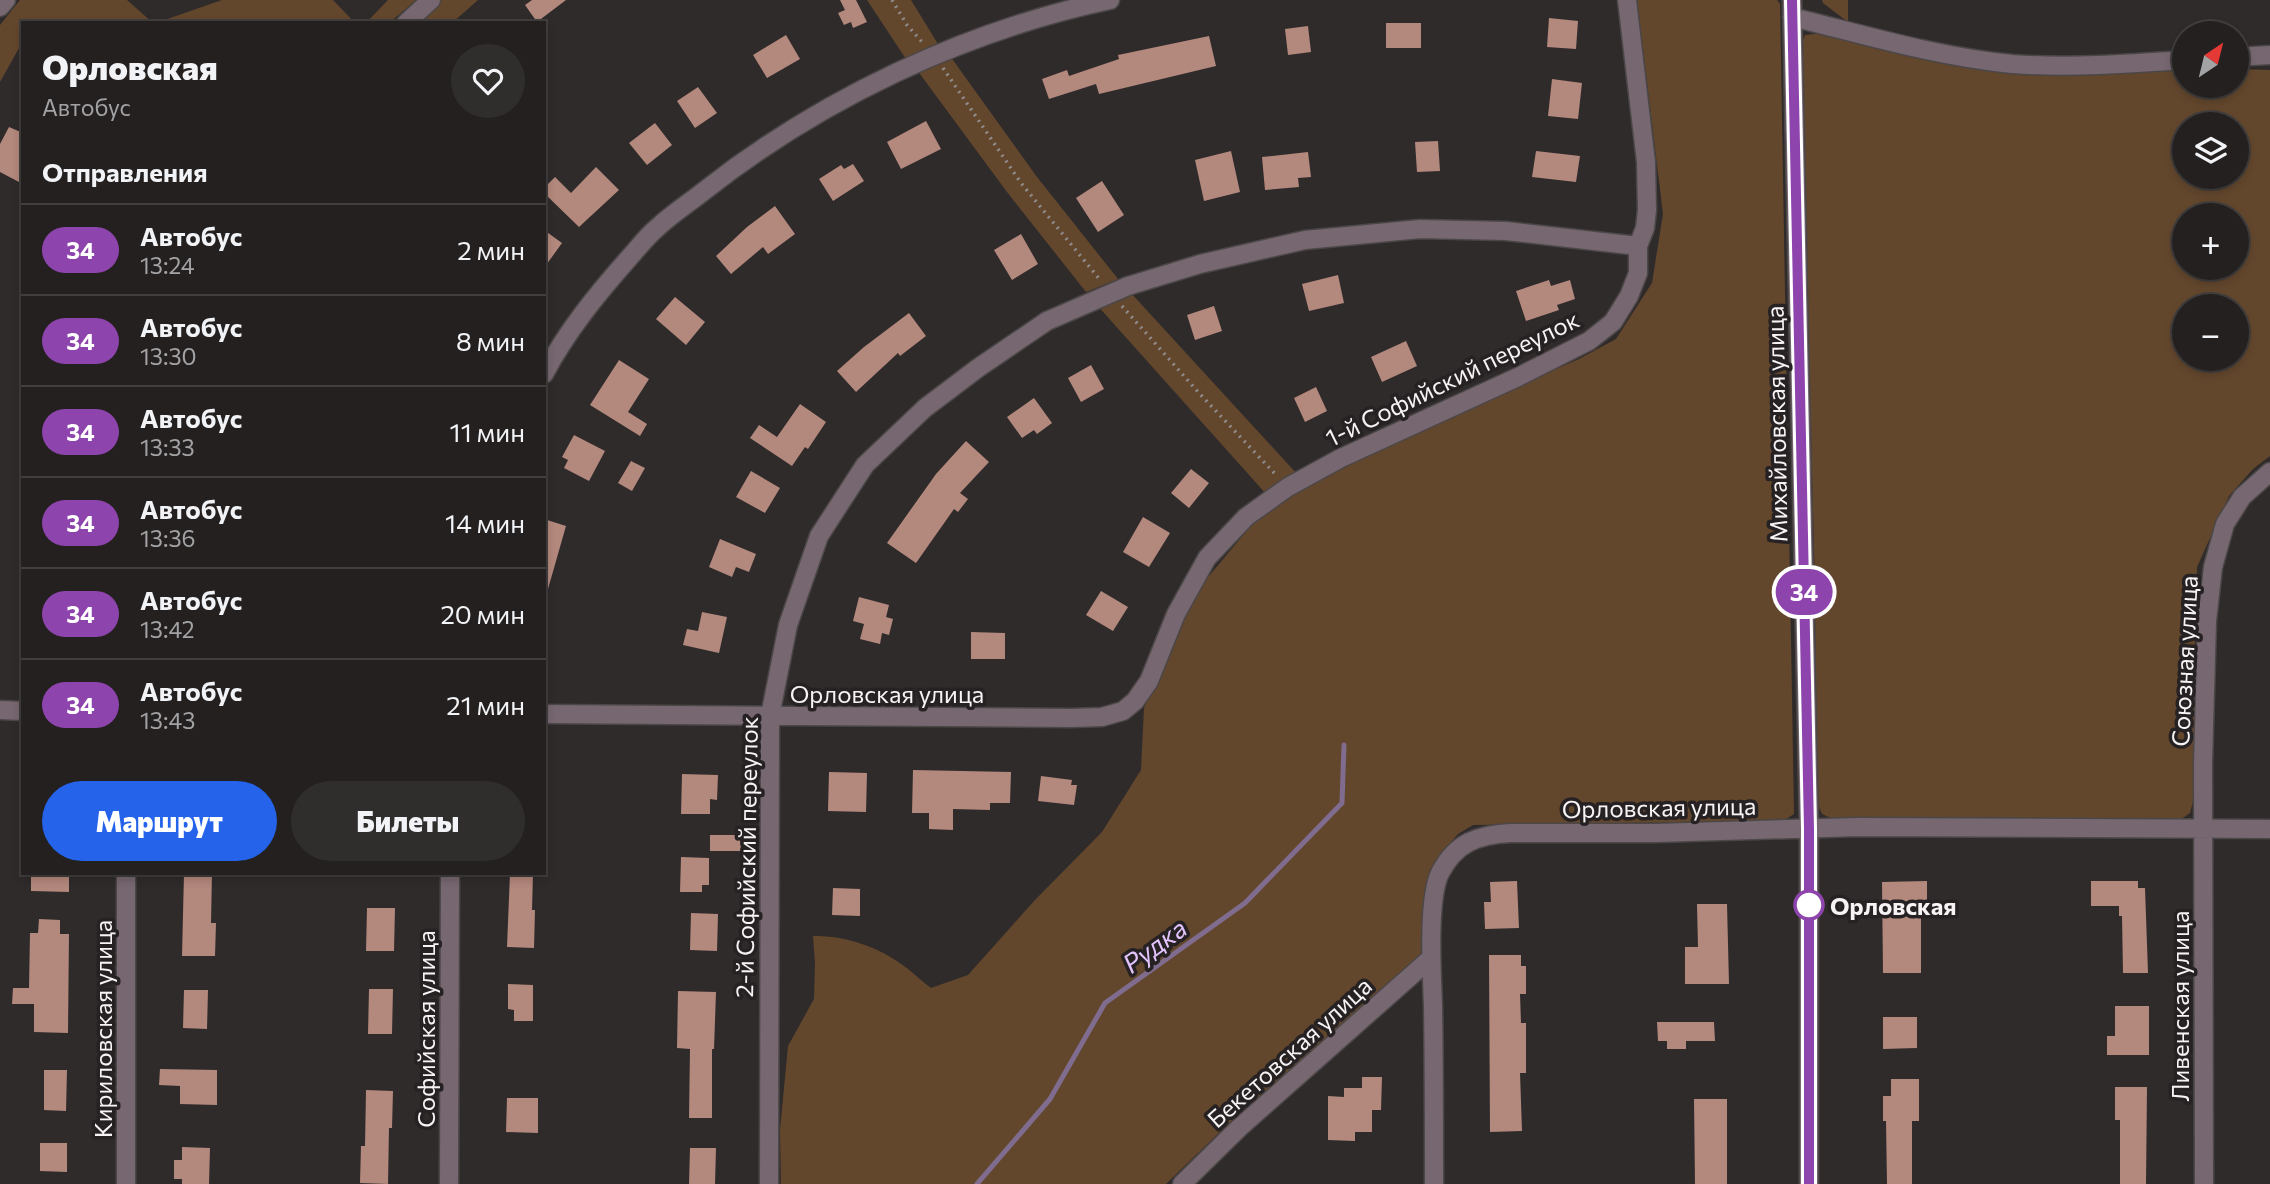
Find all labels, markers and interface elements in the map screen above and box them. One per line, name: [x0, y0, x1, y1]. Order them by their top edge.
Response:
north arrow: [2172, 21, 2249, 98]
map controls: [2172, 21, 2249, 371]
button: heart: [451, 44, 525, 118]
text: Орловская: [42, 46, 218, 87]
text: Автобус: [42, 93, 131, 121]
button: layers: [2172, 112, 2249, 189]
text: Отправления: [42, 156, 208, 187]
button: +: [2172, 203, 2249, 280]
text: Автобус: [140, 220, 242, 251]
text: 2 мин: [457, 234, 525, 265]
text: 34: [66, 235, 95, 264]
text: 13:24: [140, 251, 195, 279]
button: −: [2172, 294, 2249, 371]
street label: 1-й Софийский переулок: [1321, 304, 1584, 452]
street label: Михайловская улица: [1759, 305, 1793, 543]
text: Автобус: [140, 311, 242, 342]
text: 8 мин: [456, 325, 525, 356]
text: 34: [66, 326, 95, 355]
text: 13:30: [140, 342, 197, 370]
text: Автобус: [140, 402, 242, 433]
text: 11 мин: [450, 416, 525, 447]
text: 34: [66, 417, 95, 446]
text: 13:33: [140, 433, 195, 461]
text: Автобус: [140, 493, 242, 524]
text: 14 мин: [445, 507, 525, 538]
text: 34: [66, 508, 95, 537]
text: 13:36: [140, 524, 195, 552]
line badge: 34: [1772, 569, 1836, 615]
street label: Союзная улица: [2165, 575, 2203, 747]
text: 34: [1790, 577, 1818, 606]
text: Автобус: [140, 584, 242, 615]
text: 20 мин: [440, 598, 525, 629]
text: 34: [66, 599, 95, 628]
text: 13:42: [140, 615, 195, 643]
text: Автобус: [140, 675, 242, 706]
street label: Орловская улица: [790, 679, 984, 708]
text: 21 мин: [446, 689, 525, 720]
text: 34: [66, 690, 95, 719]
text: 13:43: [140, 706, 195, 734]
street label: 2-й Софийский переулок: [729, 716, 763, 998]
button: Маршрут: [42, 781, 277, 861]
button: Билеты: [291, 781, 525, 861]
street label: Орловская улица: [1561, 791, 1757, 823]
marker: Орловская: [1794, 890, 1824, 920]
place label: Орловская: [1830, 891, 1956, 920]
water label: Рудка: [1116, 911, 1192, 979]
street label: Ливенская улица: [2165, 911, 2194, 1101]
street label: Кириловская улица: [88, 920, 117, 1138]
street label: Софийская улица: [411, 930, 440, 1128]
street label: Бекетовская улица: [1201, 971, 1377, 1133]

